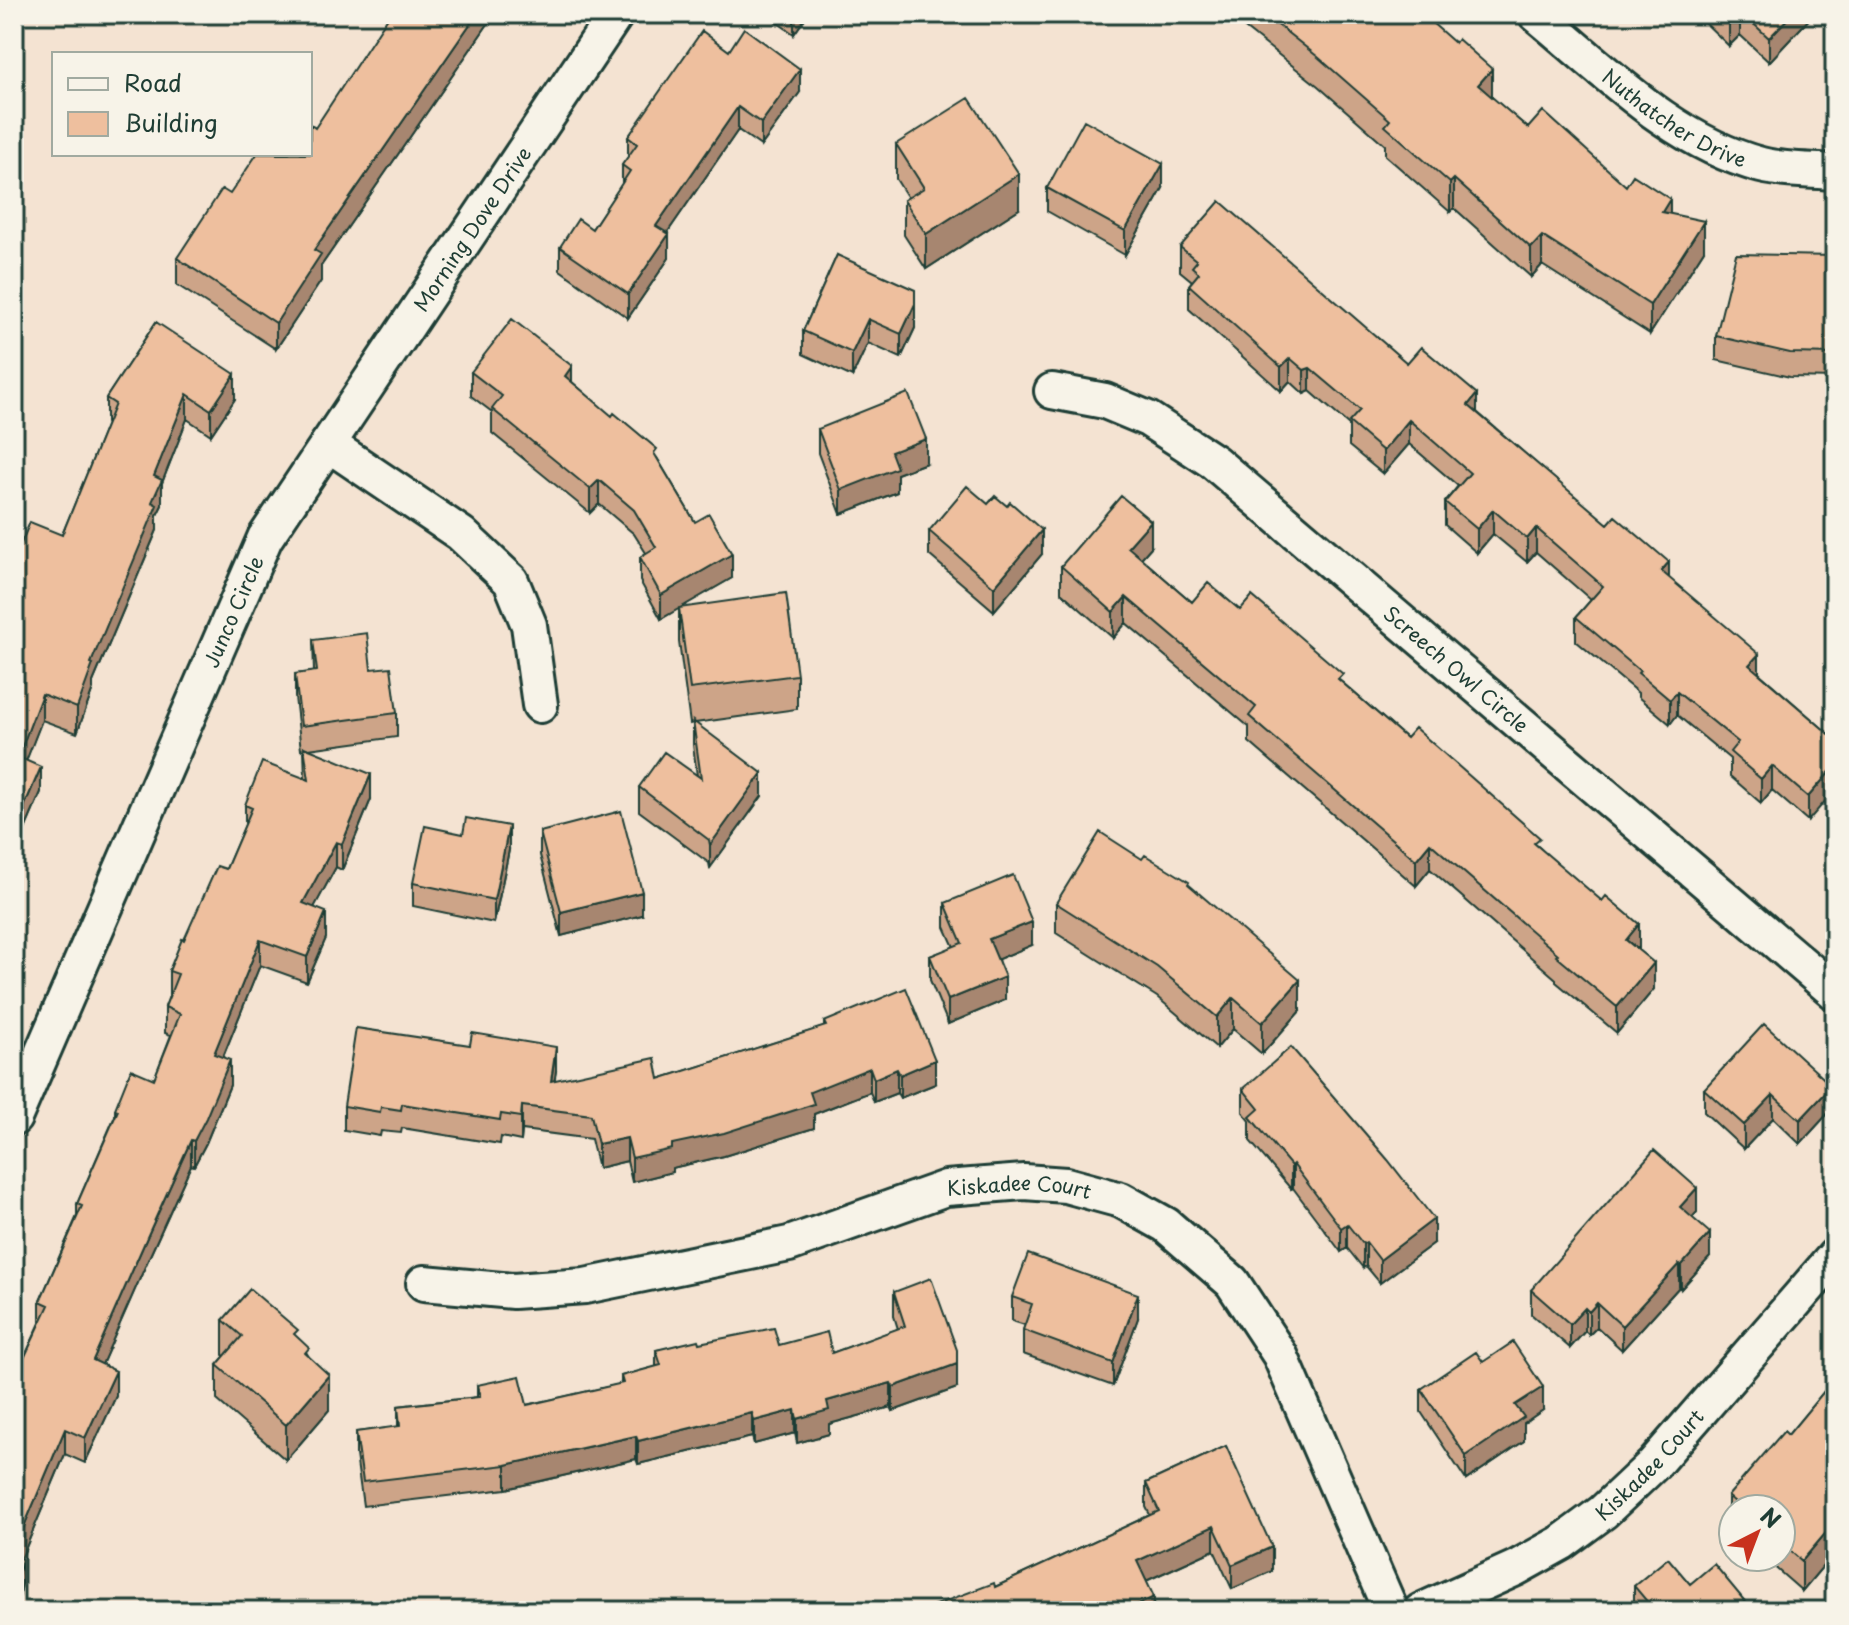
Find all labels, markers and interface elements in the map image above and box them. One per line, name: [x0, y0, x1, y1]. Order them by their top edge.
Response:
legend: [52, 52, 312, 156]
street label: Nuthatcher Drive: [1595, 61, 1750, 175]
text: Road: [124, 64, 182, 100]
text: Building: [124, 104, 218, 140]
street label: Morning Dove Drive: [406, 140, 538, 317]
street label: Junco Circle: [196, 551, 271, 672]
street label: Screech Owl Circle: [1377, 598, 1536, 739]
street label: Kiskadee Court: [946, 1167, 1095, 1206]
street label: Kiskadee Court: [1588, 1402, 1710, 1527]
north arrow: [1717, 1493, 1797, 1573]
text: N: [1754, 1499, 1789, 1535]

